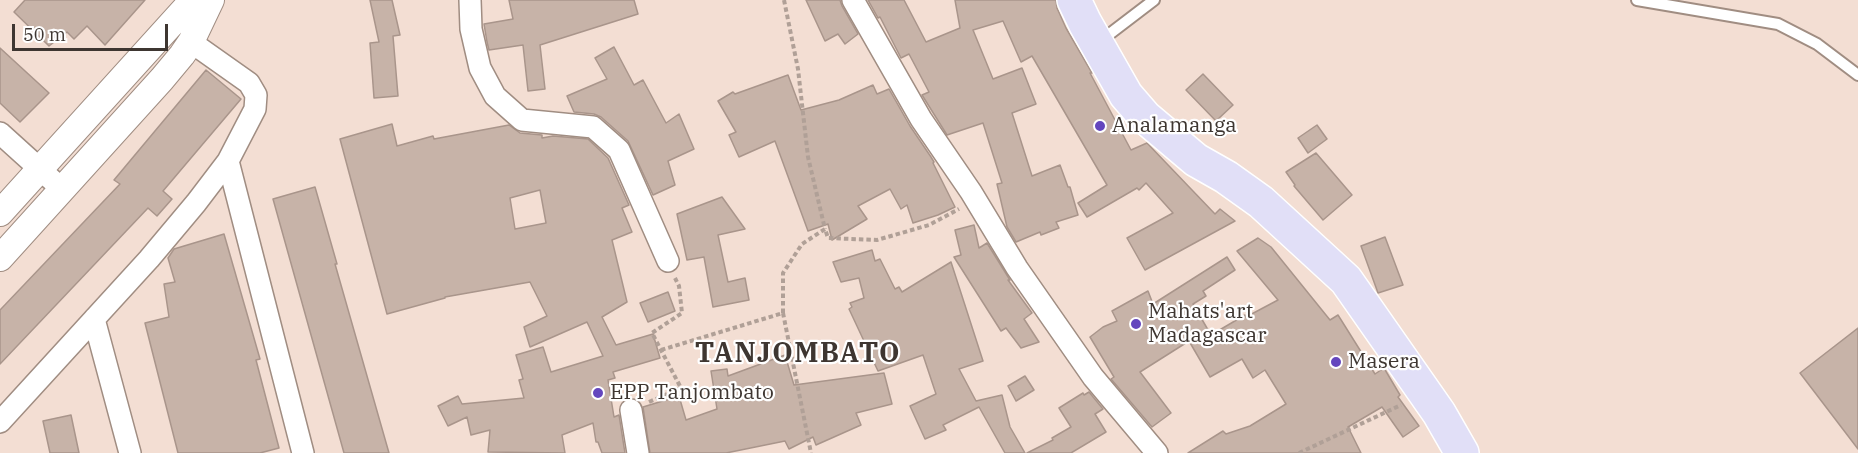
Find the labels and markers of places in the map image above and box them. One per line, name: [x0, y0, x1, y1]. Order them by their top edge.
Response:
place label: Analamanga: [1112, 113, 1237, 139]
marker: Analamanga: [1093, 119, 1107, 133]
place label: Mahats'art Madagascar: [1148, 299, 1267, 349]
marker: Mahats'art Madagascar: [1129, 317, 1143, 331]
place label: Masera: [1348, 349, 1420, 375]
marker: Masera: [1329, 355, 1343, 369]
place label: EPP Tanjombato: [610, 380, 774, 406]
marker: EPP Tanjombato: [591, 386, 605, 400]

